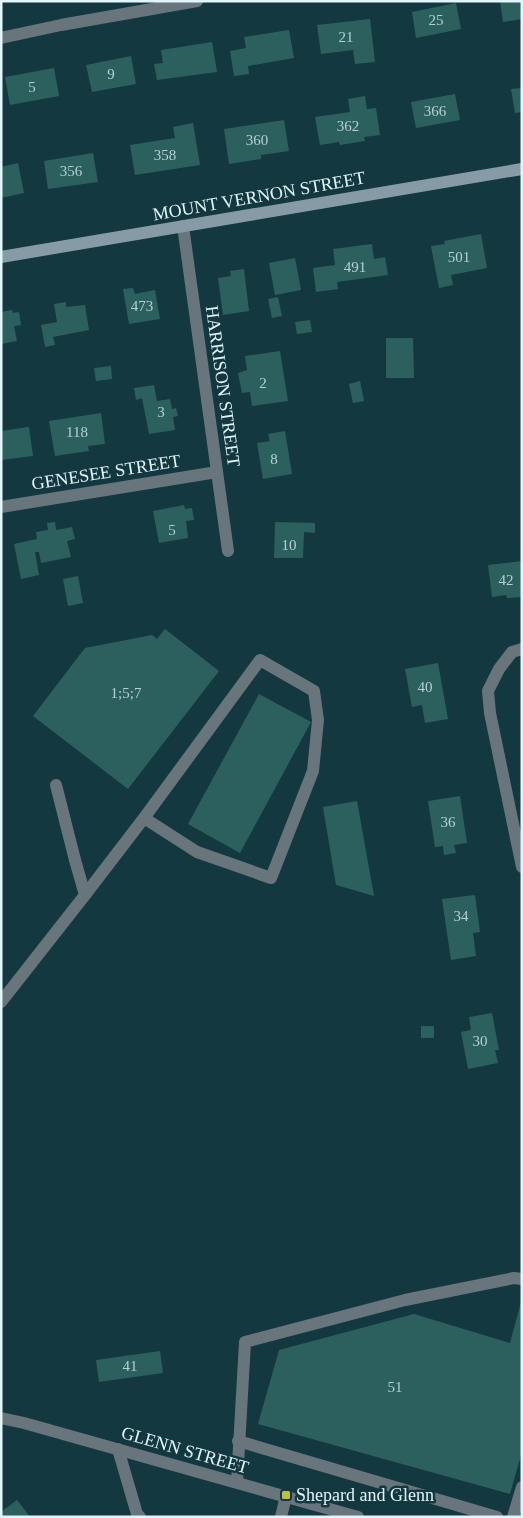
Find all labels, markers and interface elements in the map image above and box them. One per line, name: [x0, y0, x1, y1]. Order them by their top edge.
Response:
house number: 25: [429, 12, 444, 28]
house number: 21: [339, 29, 354, 45]
house number: 9: [107, 66, 115, 82]
house number: 5: [28, 79, 36, 95]
house number: 366: [424, 103, 447, 119]
house number: 362: [337, 118, 359, 134]
house number: 360: [246, 132, 268, 148]
house number: 358: [154, 147, 176, 163]
house number: 356: [60, 163, 83, 179]
street label: MOUNT VERNON STREET: [151, 167, 367, 225]
house number: 501: [448, 249, 470, 265]
house number: 491: [344, 259, 366, 275]
house number: 473: [131, 298, 153, 314]
street label: HARRISON STREET: [202, 304, 244, 468]
house number: 2: [259, 375, 267, 391]
house number: 3: [157, 404, 165, 420]
house number: 118: [66, 424, 88, 440]
street label: GENESEE STREET: [30, 450, 182, 494]
house number: 8: [270, 451, 278, 467]
house number: 5: [168, 522, 176, 538]
house number: 10: [282, 537, 297, 553]
house number: 42: [499, 572, 514, 588]
house number: 40: [418, 679, 433, 695]
house number: 1;5;7: [111, 685, 142, 701]
house number: 36: [441, 814, 456, 830]
house number: 34: [454, 908, 469, 924]
house number: 30: [473, 1033, 488, 1049]
house number: 41: [123, 1358, 138, 1374]
house number: 51: [388, 1379, 403, 1395]
street label: GLENN STREET: [119, 1422, 251, 1478]
place label: Shepard and Glenn: [296, 1485, 434, 1505]
marker: Shepard and Glenn: [280, 1489, 292, 1501]

